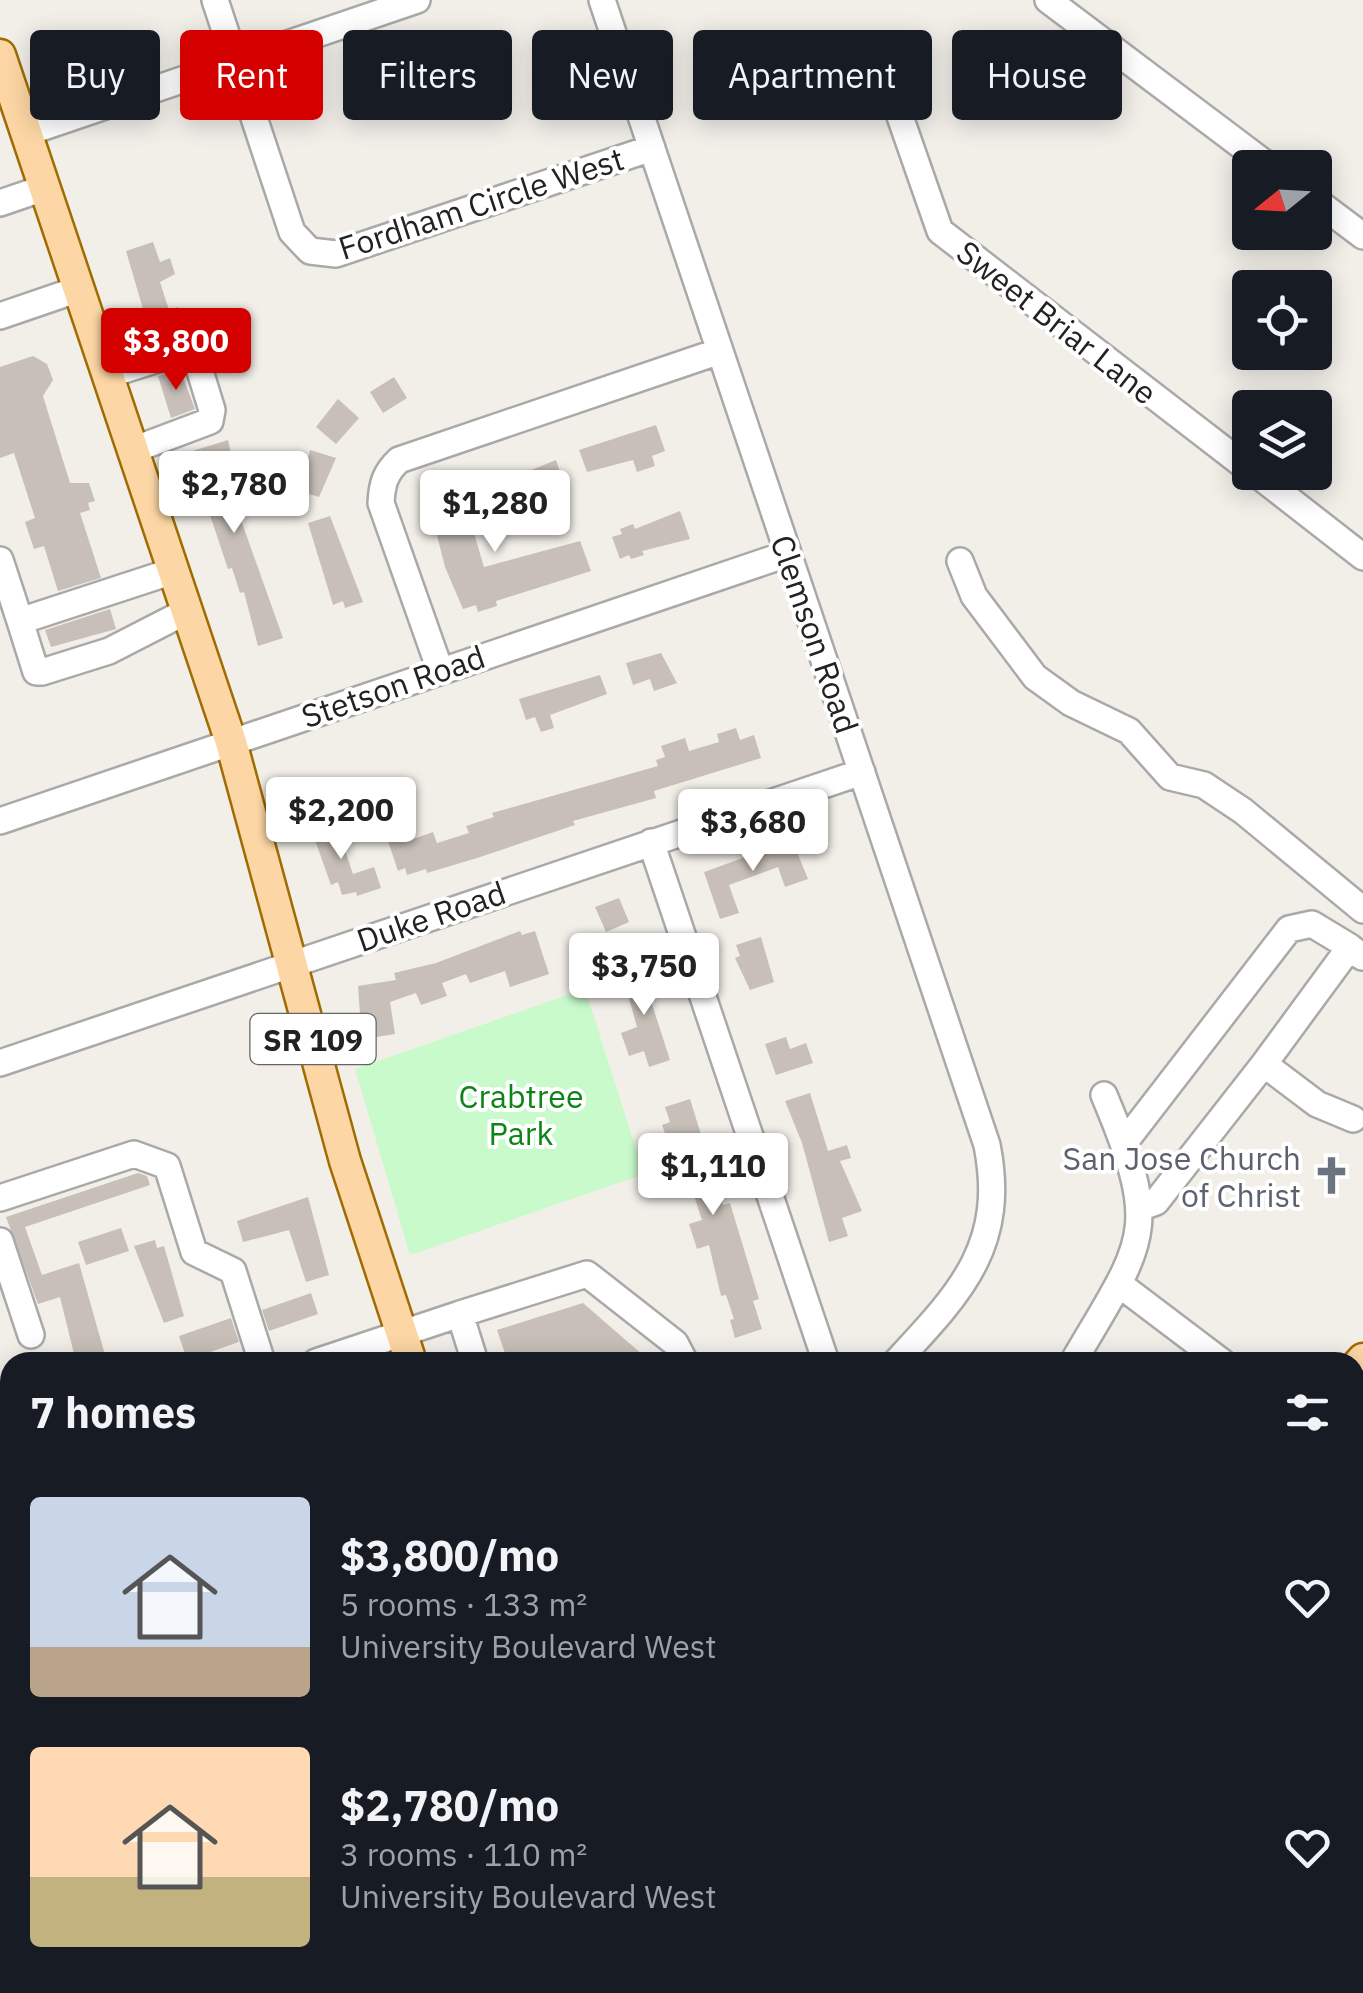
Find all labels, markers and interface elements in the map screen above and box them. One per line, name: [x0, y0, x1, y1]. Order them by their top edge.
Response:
chip: Buy: [30, 30, 160, 120]
chip: Rent: [180, 30, 323, 120]
chip: Filters: [343, 30, 512, 120]
chip: New: [532, 30, 673, 120]
chip: Apartment: [693, 30, 932, 120]
chip: House: [952, 30, 1122, 120]
street label: Fordham Circle West: [333, 137, 629, 269]
north arrow: [1232, 150, 1332, 250]
map controls: [1232, 150, 1332, 490]
street label: Sweet Briar Lane: [948, 231, 1166, 413]
button: locate: [1232, 270, 1332, 370]
pin: $3,800: [95, 308, 257, 393]
text: $3,800: [123, 319, 229, 361]
button: layers: [1232, 390, 1332, 490]
pin: $2,780: [153, 451, 315, 536]
text: $2,780: [181, 462, 287, 504]
pin: $1,280: [414, 470, 576, 555]
text: $1,280: [442, 481, 548, 523]
street label: Clemson Road: [761, 529, 869, 739]
street label: Stetson Road: [296, 635, 490, 737]
pin: $2,200: [260, 777, 422, 862]
text: $2,200: [288, 788, 394, 830]
pin: $3,680: [672, 789, 834, 874]
text: $3,680: [700, 800, 806, 842]
street label: Duke Road: [351, 871, 511, 961]
pin: $3,750: [563, 933, 725, 1018]
text: $3,750: [591, 944, 697, 986]
road number: SR 109: [250, 1014, 376, 1064]
park label: Crabtree Park: [459, 1075, 583, 1154]
pin: $1,110: [632, 1133, 794, 1218]
place label: San Jose Church of Christ: [1063, 1137, 1301, 1216]
text: $1,110: [660, 1144, 766, 1186]
church icon: San Jose Church of Christ: [1310, 1155, 1352, 1197]
text: 7 homes: [30, 1385, 196, 1440]
icon: filters: [1280, 1385, 1335, 1440]
text: $3,800/mo: [340, 1528, 559, 1583]
icon: home: [110, 1537, 230, 1657]
icon: heart: [1280, 1570, 1335, 1625]
text: 5 rooms · 133 m²: [340, 1583, 587, 1625]
text: University Boulevard West: [340, 1625, 716, 1667]
text: $2,780/mo: [340, 1778, 559, 1833]
icon: home: [110, 1787, 230, 1907]
icon: heart: [1280, 1820, 1335, 1875]
text: 3 rooms · 110 m²: [340, 1833, 587, 1875]
text: University Boulevard West: [340, 1875, 716, 1917]

